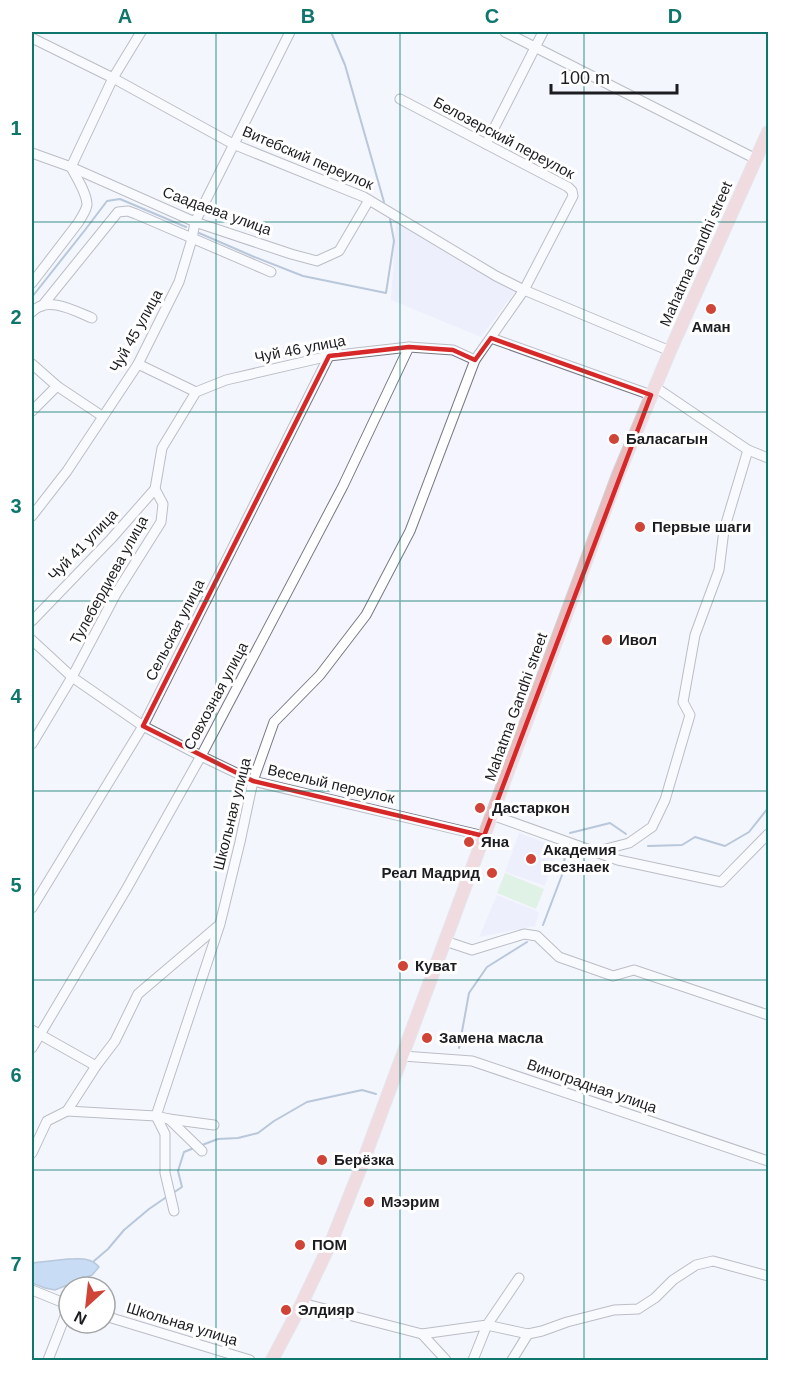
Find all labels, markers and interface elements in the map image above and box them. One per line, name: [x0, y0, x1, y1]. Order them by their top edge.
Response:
text: A: [118, 5, 132, 27]
text: B: [301, 5, 315, 27]
text: C: [485, 5, 499, 27]
text: D: [668, 5, 682, 27]
scale bar: [551, 57, 677, 95]
text: 100 m: [560, 68, 610, 88]
street label: Белозерский переулок: [431, 93, 578, 182]
text: 1: [10, 117, 22, 139]
street label: Витебский переулок: [240, 122, 377, 193]
street label: Mahatma Gandhi street: [656, 178, 736, 329]
street label: Саадаева улица: [160, 183, 275, 238]
street label: Чуй 45 улица: [106, 286, 166, 375]
marker: Аман: [704, 302, 718, 316]
text: 2: [10, 306, 22, 328]
place label: Аман: [691, 318, 731, 335]
street label: Чуй 46 улица: [253, 331, 347, 366]
place label: Баласагын: [626, 430, 708, 447]
marker: Баласагын: [607, 432, 621, 446]
text: 3: [10, 495, 22, 517]
street label: Чуй 41 улица: [45, 505, 121, 584]
street label: Тулебердиева улица: [66, 512, 151, 647]
place label: Первые шаги: [652, 518, 751, 535]
marker: Первые шаги: [633, 520, 647, 534]
street label: Сельская улица: [142, 576, 208, 683]
street label: Mahatma Gandhi street: [481, 629, 551, 783]
place label: Ивол: [619, 631, 657, 648]
marker: Ивол: [600, 633, 614, 647]
street label: Совхозная улица: [180, 638, 251, 753]
text: 4: [10, 685, 22, 707]
street label: Школьная улица: [209, 755, 254, 872]
street label: Веселый переулок: [266, 761, 397, 806]
place label: Дастаркон: [492, 799, 570, 816]
marker: Дастаркон: [473, 801, 487, 815]
place label: Яна: [481, 833, 510, 850]
marker: Яна: [462, 835, 476, 849]
place label: Академия всезнаек: [543, 841, 616, 875]
marker: Академия всезнаек: [524, 852, 538, 866]
place label: Реал Мадрид: [382, 864, 480, 881]
marker: Реал Мадрид: [485, 866, 499, 880]
text: 5: [10, 874, 22, 896]
place label: Куват: [415, 957, 457, 974]
marker: Куват: [396, 959, 410, 973]
place label: Замена масла: [439, 1029, 544, 1046]
marker: Замена масла: [420, 1031, 434, 1045]
street label: Виноградная улица: [525, 1055, 660, 1116]
text: 6: [10, 1064, 22, 1086]
place label: Берёзка: [334, 1151, 395, 1168]
marker: Берёзка: [315, 1153, 329, 1167]
place label: Мээрим: [381, 1193, 440, 1210]
marker: Мээрим: [362, 1195, 376, 1209]
place label: ПОМ: [312, 1236, 347, 1253]
marker: ПОМ: [293, 1238, 307, 1252]
text: 7: [10, 1253, 22, 1275]
north arrow: [57, 1275, 117, 1335]
street label: Школьная улица: [125, 1299, 240, 1349]
place label: Элдияр: [298, 1301, 354, 1318]
marker: Элдияр: [279, 1303, 293, 1317]
text: N: [71, 1308, 89, 1328]

